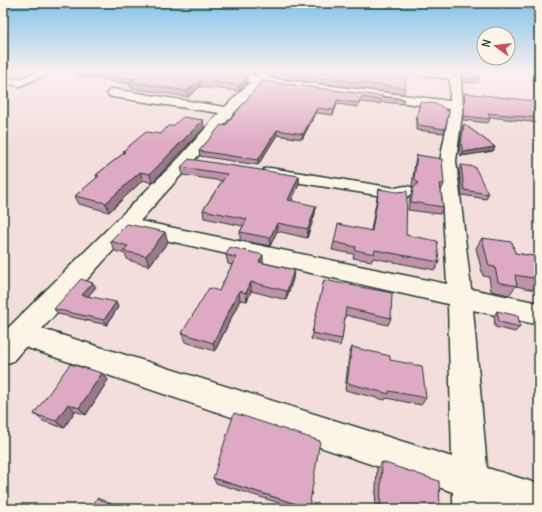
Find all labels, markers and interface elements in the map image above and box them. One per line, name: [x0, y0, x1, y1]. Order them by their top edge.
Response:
north arrow: [476, 26, 516, 66]
text: N: [479, 38, 494, 49]

